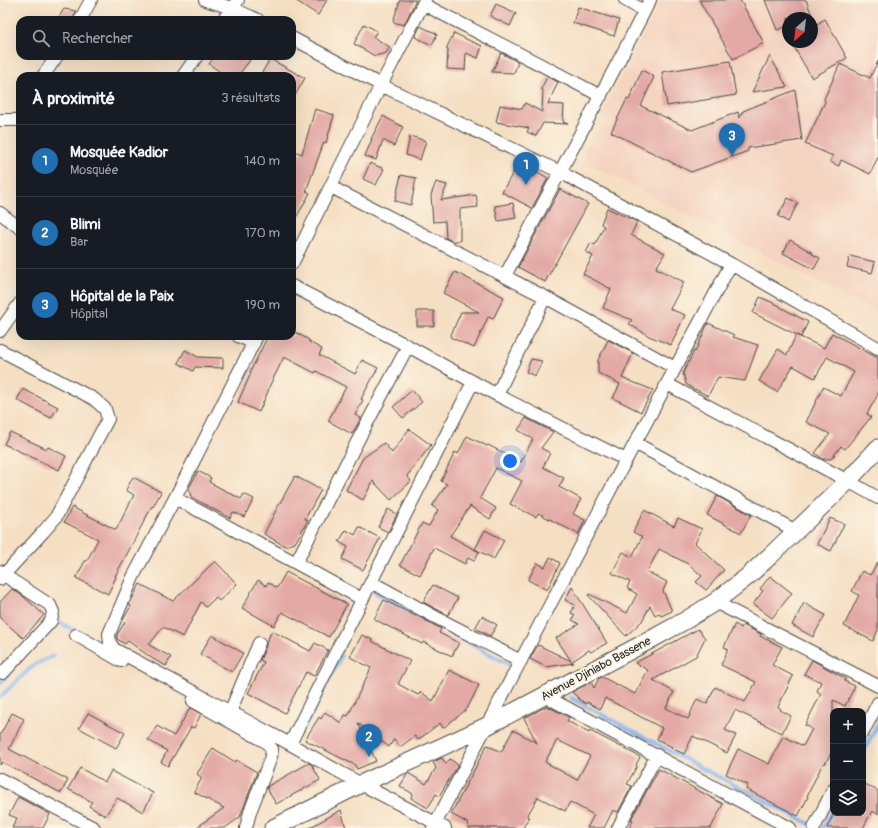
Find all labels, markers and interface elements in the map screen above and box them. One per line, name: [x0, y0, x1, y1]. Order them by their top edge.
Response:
north arrow: [782, 12, 818, 48]
search box: [16, 16, 296, 60]
icon: search: [30, 27, 52, 49]
text: Rechercher: [62, 29, 133, 48]
text: À proximité: [32, 88, 115, 109]
text: 3 résultats: [221, 90, 280, 106]
pin: 3: [719, 123, 745, 156]
text: Mosquée Kadior: [70, 143, 168, 162]
pin: 1: [513, 152, 539, 185]
text: 1: [42, 153, 48, 169]
text: 140 m: [244, 153, 280, 169]
text: Mosquée: [70, 162, 118, 178]
text: Blimi: [70, 215, 100, 234]
text: 2: [41, 225, 49, 241]
text: 170 m: [245, 225, 280, 241]
text: Bar: [70, 234, 88, 250]
text: Hôpital de la Paix: [70, 287, 174, 306]
text: 3: [41, 297, 49, 313]
text: 190 m: [245, 297, 280, 313]
text: Hôpital: [70, 306, 108, 322]
your location: [500, 451, 520, 471]
street label: Avenue Djiniabo Bassene: [538, 634, 654, 704]
map controls: [830, 708, 866, 816]
button: +: [830, 708, 866, 744]
pin: 2: [356, 724, 382, 757]
button: −: [830, 744, 866, 780]
button: layers: [830, 780, 866, 816]

